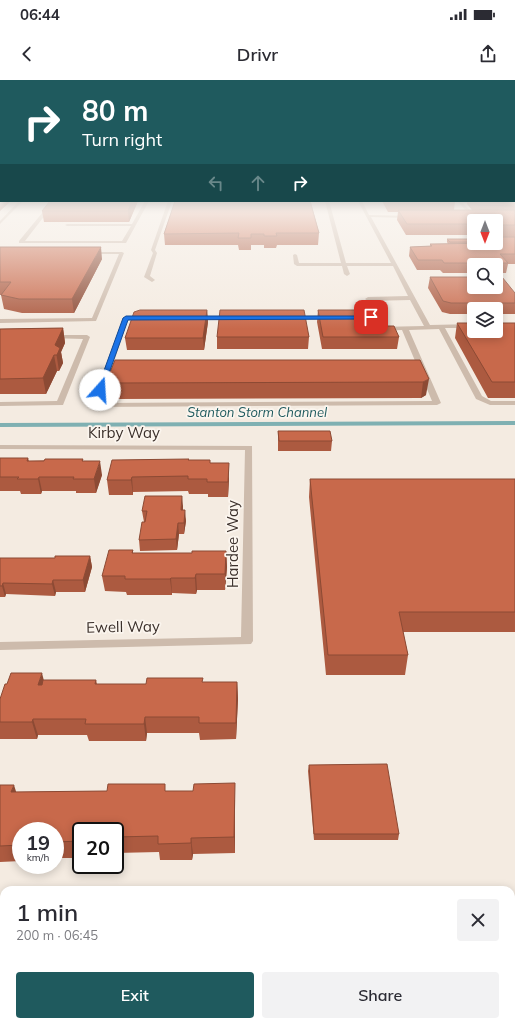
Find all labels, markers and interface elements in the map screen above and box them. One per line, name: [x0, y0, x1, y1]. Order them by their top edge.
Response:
text: 06:44: [20, 5, 60, 24]
icon: back: [16, 43, 38, 65]
text: Drivr: [237, 43, 278, 66]
icon: share: [477, 43, 499, 65]
text: 80 m: [82, 93, 148, 128]
icon: right: [16, 96, 68, 148]
text: Turn right: [82, 128, 162, 151]
icon: left: [205, 172, 227, 194]
icon: ahead: [247, 172, 269, 194]
icon: right: [289, 172, 311, 194]
north arrow: [467, 214, 503, 250]
map controls: [467, 214, 503, 338]
button: search: [467, 258, 503, 294]
pin: [354, 300, 388, 334]
button: layers: [467, 302, 503, 338]
icon: arrive: [360, 306, 382, 328]
position arrow: [79, 369, 121, 411]
water label: Stanton Storm Channel: [187, 404, 328, 420]
street label: Kirby Way: [88, 423, 160, 442]
street label: Hardee Way: [223, 500, 242, 588]
street label: Ewell Way: [86, 616, 160, 637]
speed limit sign: 20: [72, 822, 124, 874]
text: 19: [26, 830, 50, 855]
text: km/h: [27, 851, 49, 864]
text: 1 min: [16, 897, 78, 927]
button: close: [457, 899, 499, 941]
text: 200 m · 06:45: [16, 927, 98, 943]
button: Exit: [16, 972, 254, 1018]
button: Share: [262, 972, 499, 1018]

